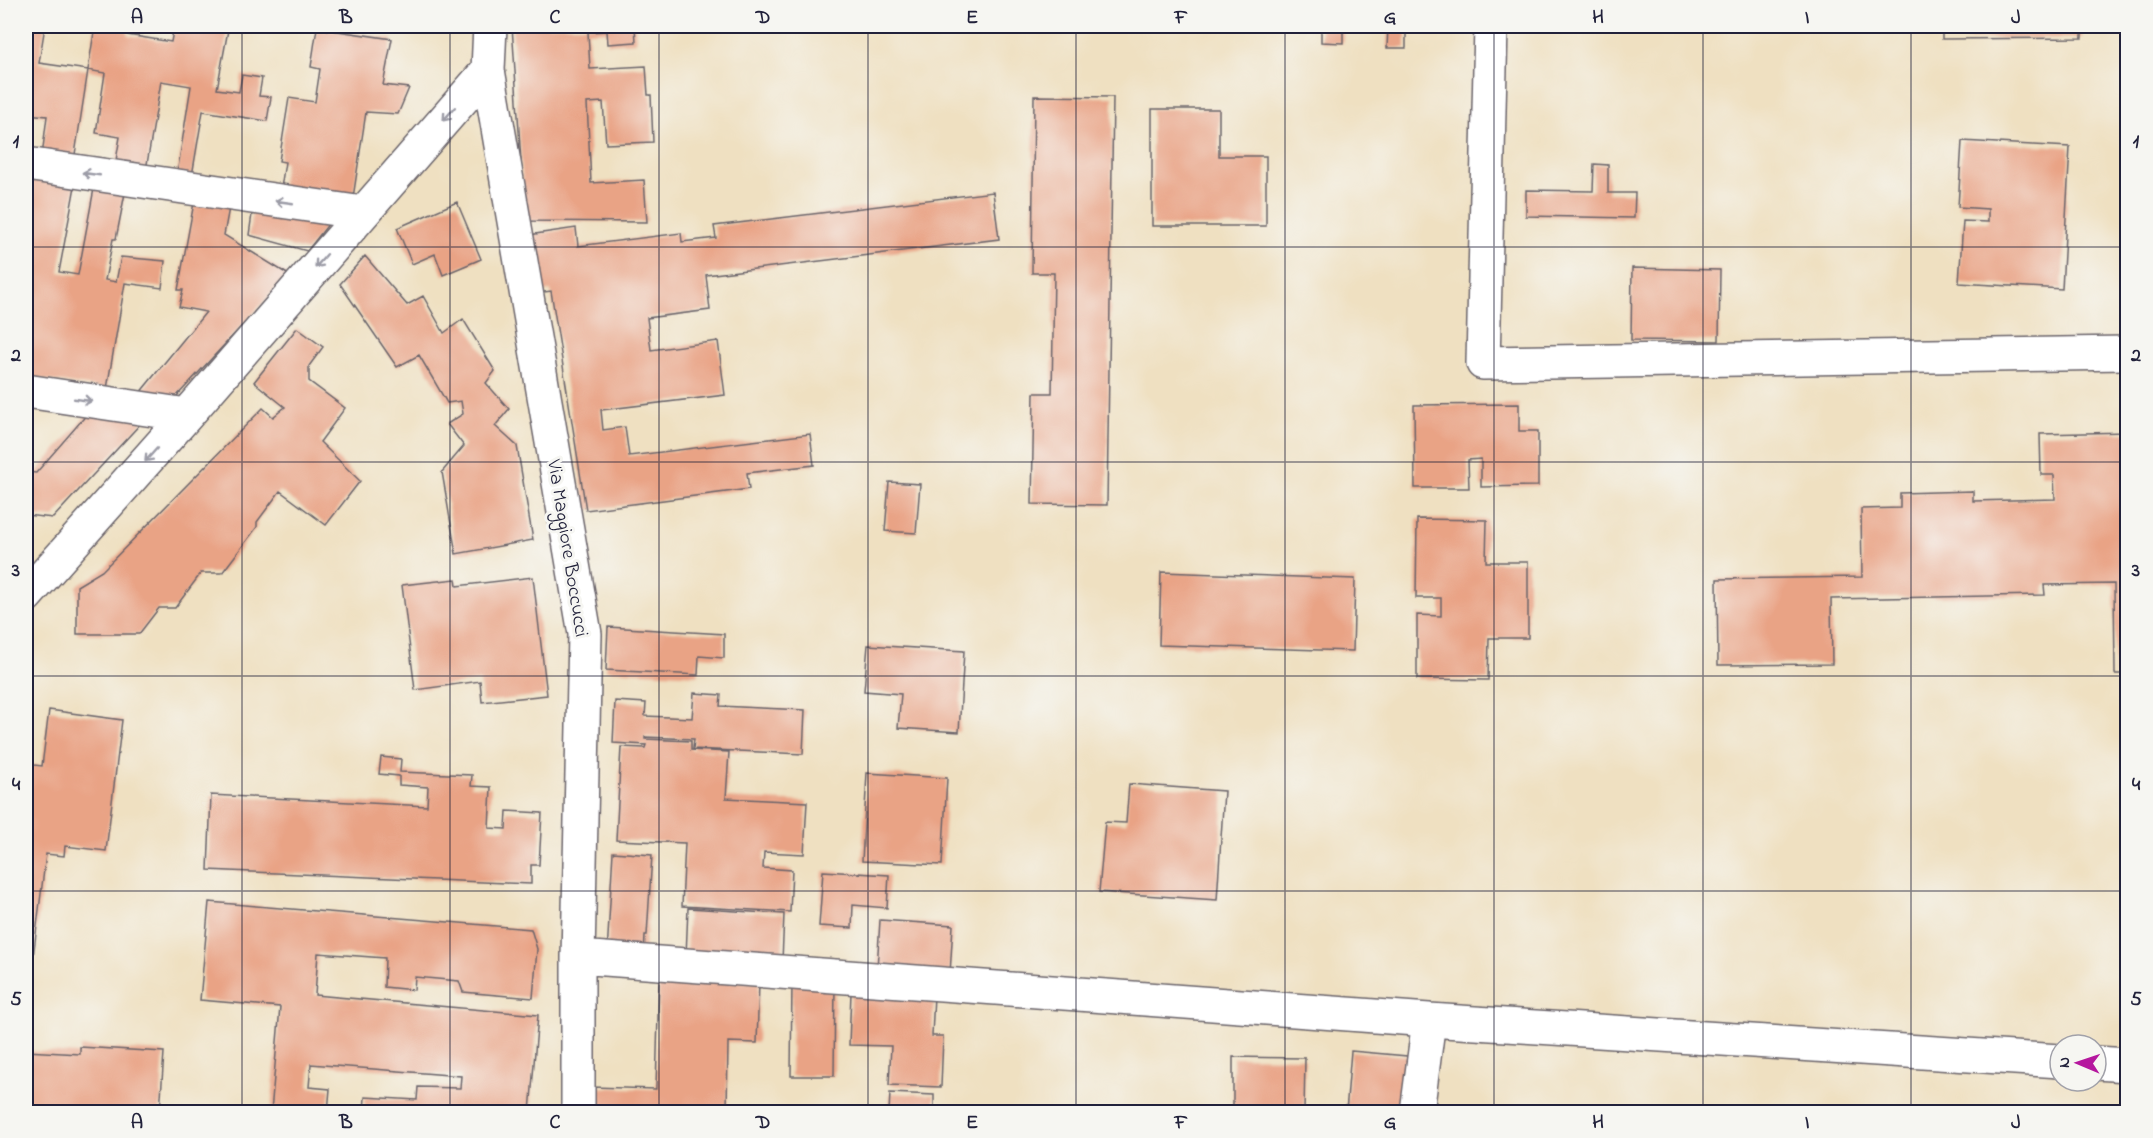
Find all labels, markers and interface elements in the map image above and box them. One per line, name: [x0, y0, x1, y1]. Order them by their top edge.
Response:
text: A: [131, 4, 143, 33]
text: B: [338, 4, 353, 33]
text: C: [550, 4, 561, 33]
text: D: [755, 4, 770, 33]
text: E: [966, 4, 978, 33]
text: F: [1174, 4, 1188, 33]
text: G: [1384, 4, 1397, 33]
text: H: [1592, 4, 1604, 33]
text: I: [1805, 4, 1810, 33]
text: J: [2011, 4, 2021, 33]
one-way arrow: [442, 106, 456, 121]
text: 1: [13, 128, 20, 157]
text: 1: [2133, 128, 2140, 157]
one-way arrow: [81, 168, 101, 179]
one-way arrow: [274, 196, 294, 207]
one-way arrow: [314, 253, 328, 268]
text: 2: [10, 342, 21, 371]
text: 2: [2130, 342, 2141, 371]
one-way arrow: [73, 394, 93, 405]
one-way arrow: [144, 447, 158, 462]
street label: Via Maggiore Boccucci: [537, 457, 595, 639]
text: 3: [11, 557, 20, 586]
text: 3: [2131, 557, 2140, 586]
text: 4: [12, 771, 21, 800]
text: 4: [2132, 771, 2141, 800]
text: 5: [10, 986, 22, 1015]
text: 5: [2130, 986, 2142, 1015]
north arrow: [2048, 1033, 2108, 1093]
text: N: [2053, 1057, 2077, 1068]
text: A: [131, 1109, 143, 1138]
text: B: [338, 1109, 353, 1138]
text: C: [550, 1109, 561, 1138]
text: D: [755, 1109, 770, 1138]
text: E: [966, 1109, 978, 1138]
text: F: [1174, 1109, 1188, 1138]
text: G: [1384, 1109, 1397, 1138]
text: H: [1592, 1109, 1604, 1138]
text: I: [1805, 1109, 1810, 1138]
text: J: [2011, 1109, 2021, 1138]

